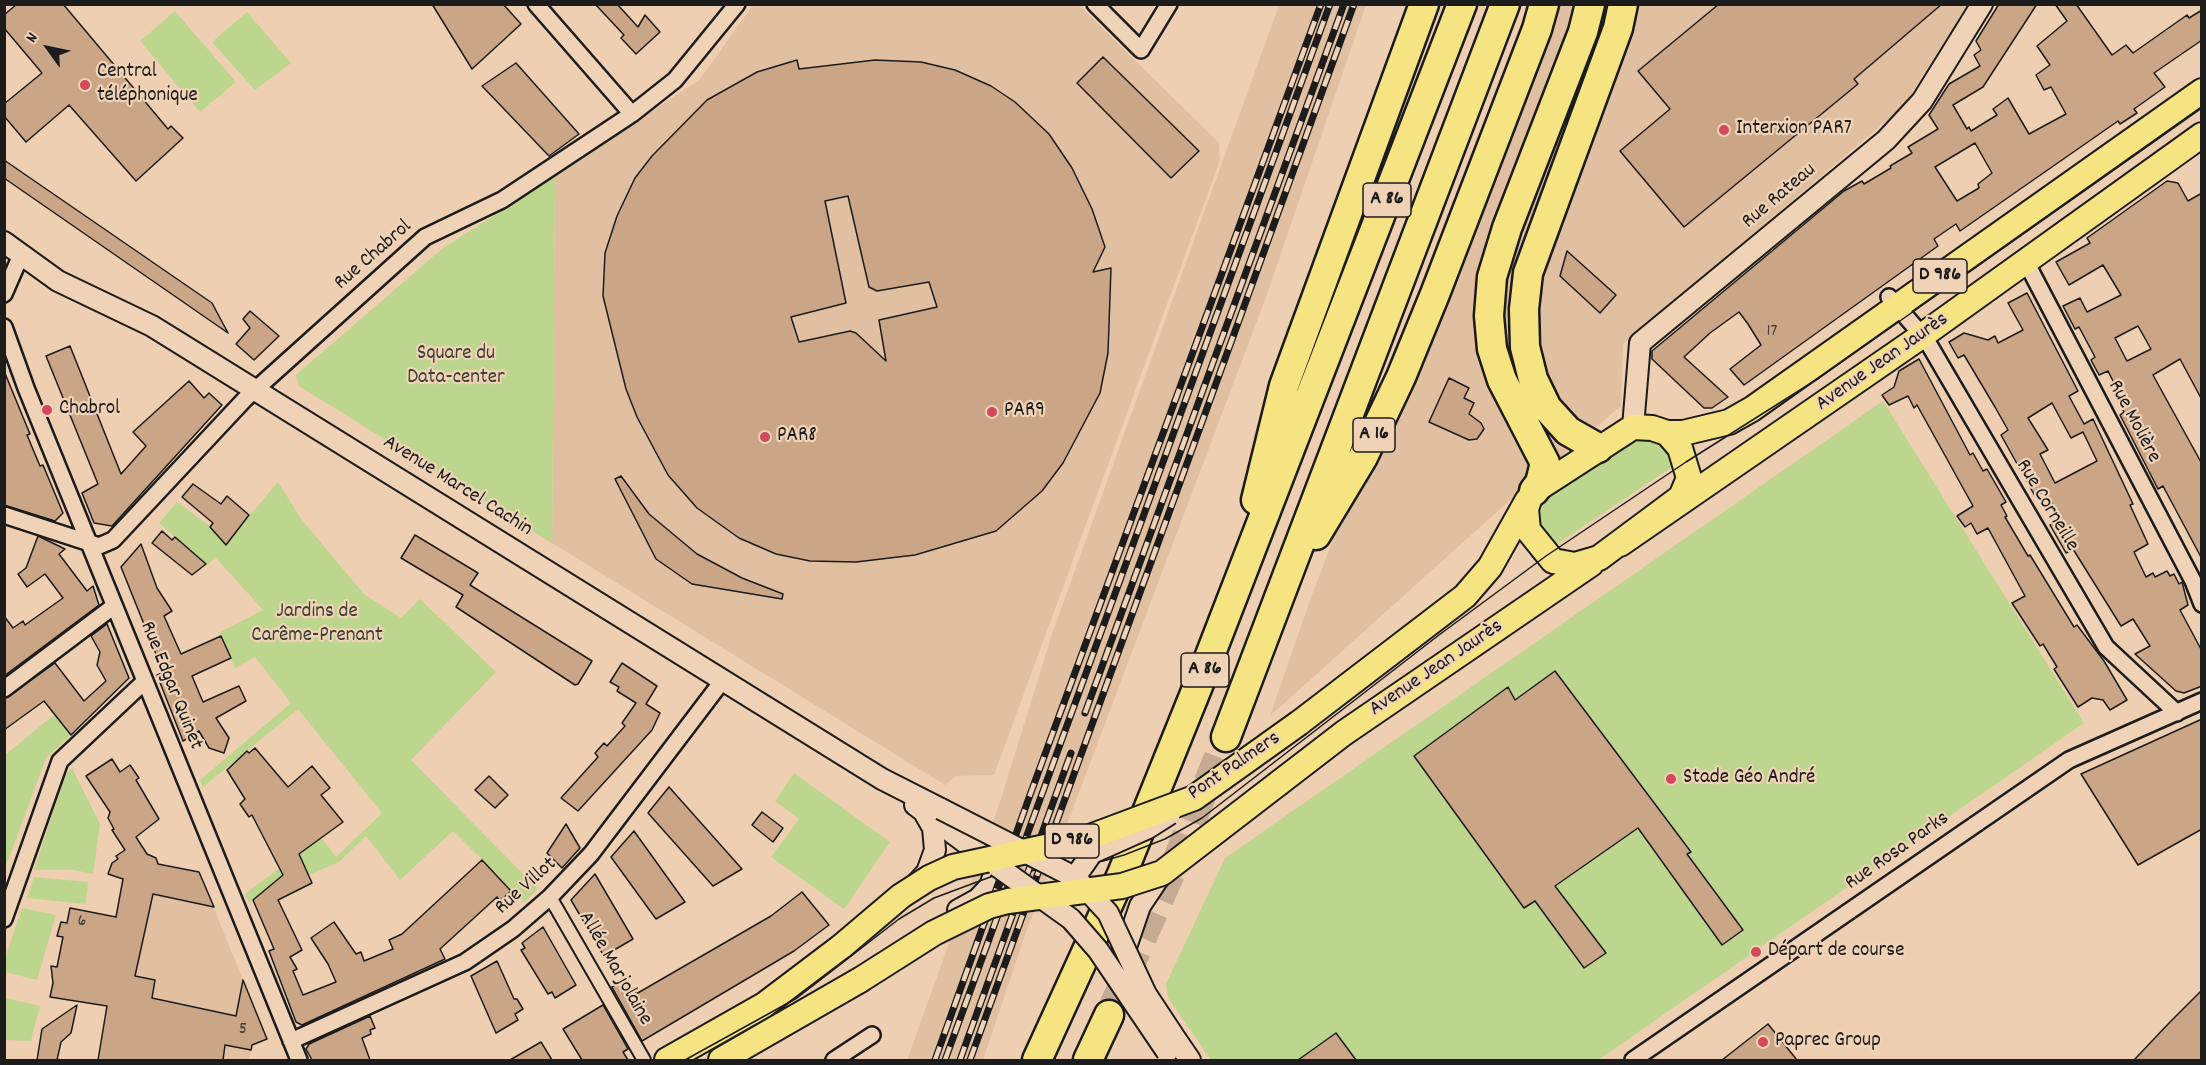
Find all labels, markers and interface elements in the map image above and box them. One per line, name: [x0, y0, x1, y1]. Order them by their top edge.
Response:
north arrow: [18, 18, 78, 78]
text: N: [21, 28, 44, 48]
place label: Central téléphonique: [97, 60, 198, 110]
marker: Central téléphonique: [78, 78, 92, 92]
place label: Interxion PAR7: [1736, 117, 1852, 143]
marker: Interxion PAR7: [1717, 123, 1731, 137]
street label: Rue Rateau: [1738, 159, 1822, 235]
road number: A 86: [1363, 183, 1411, 217]
street label: Rue Chabrol: [330, 216, 418, 296]
road number: D 986: [1913, 259, 1967, 293]
street label: Avenue Jean Jaurès: [1812, 308, 1954, 418]
house number: 17: [1767, 322, 1777, 344]
park label: Square du Data-center: [407, 342, 505, 392]
street label: Rue Molière: [2101, 376, 2165, 468]
place label: Chabrol: [59, 397, 120, 423]
place label: PAR9: [1004, 399, 1045, 425]
marker: Chabrol: [40, 403, 54, 417]
marker: PAR9: [985, 405, 999, 419]
road number: A 16: [1353, 418, 1395, 452]
place label: PAR8: [777, 424, 817, 450]
marker: PAR8: [758, 430, 772, 444]
street label: Avenue Marcel Cachin: [378, 431, 536, 543]
street label: Rue Corneille: [2009, 455, 2083, 557]
park label: Jardins de Carême-Prenant: [251, 600, 383, 650]
street label: Avenue Jean Jaurès: [1365, 615, 1509, 723]
street label: Rue Edgar Quinet: [133, 618, 207, 754]
road number: A 86: [1181, 653, 1229, 687]
street label: Pont Palmers: [1184, 727, 1286, 807]
place label: Stade Géo André: [1683, 766, 1815, 792]
marker: Stade Géo André: [1664, 772, 1678, 786]
street label: Rue Rosa Parks: [1841, 807, 1955, 897]
road number: D 986: [1045, 824, 1099, 858]
street label: Rue Villot: [491, 853, 563, 921]
street label: Allée Marjolaine: [571, 908, 657, 1030]
house number: 6: [78, 912, 86, 934]
place label: Départ de course: [1768, 939, 1904, 965]
marker: Départ de course: [1749, 945, 1763, 959]
house number: 5: [239, 1020, 247, 1042]
place label: Paprec Group: [1775, 1029, 1881, 1055]
marker: Paprec Group: [1756, 1035, 1770, 1049]

